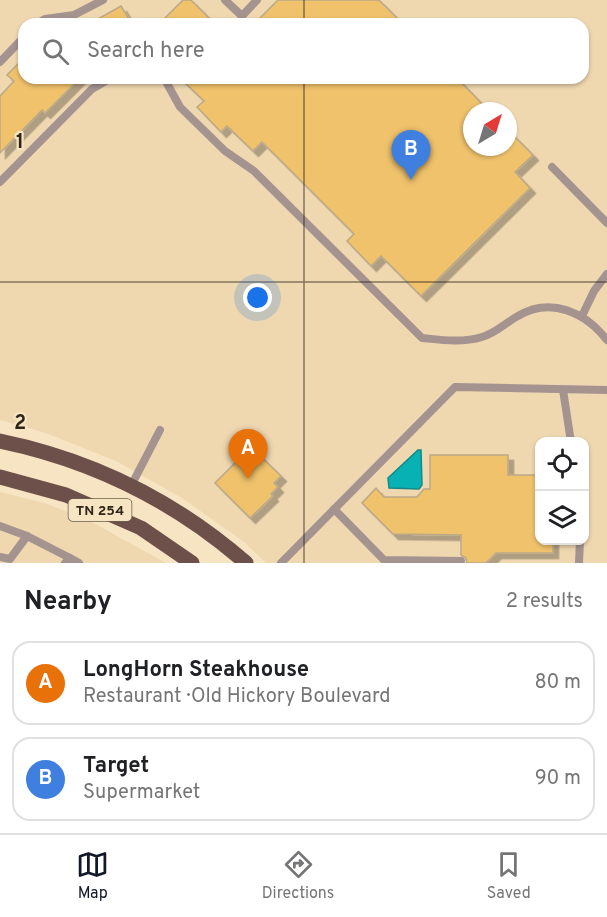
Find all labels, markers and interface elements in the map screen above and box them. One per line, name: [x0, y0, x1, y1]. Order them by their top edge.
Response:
search box: [18, 18, 589, 84]
icon: search: [39, 35, 72, 68]
text: Search here: [87, 38, 205, 65]
north arrow: [463, 102, 517, 156]
text: 1: [16, 130, 24, 156]
pin: B: [392, 130, 430, 180]
your location: [243, 283, 272, 312]
text: 2: [14, 411, 26, 437]
pin: A: [228, 430, 268, 479]
map controls: [535, 437, 589, 545]
button: locate: [535, 437, 589, 491]
button: layers: [535, 491, 589, 545]
road number: TN 254: [68, 499, 132, 521]
text: Nearby: [24, 586, 112, 619]
text: 2 results: [506, 589, 583, 615]
text: LongHorn Steakhouse: [83, 657, 309, 684]
text: A: [38, 670, 53, 696]
text: 80 m: [535, 670, 581, 696]
text: Restaurant · Old Hickory Boulevard: [83, 684, 391, 710]
text: Target: [83, 753, 149, 780]
text: B: [39, 766, 52, 792]
text: 90 m: [535, 766, 581, 792]
text: Supermarket: [83, 780, 200, 806]
tab: Map: [76, 848, 109, 904]
tab: Directions: [262, 848, 334, 904]
tab: Saved: [487, 848, 531, 904]

